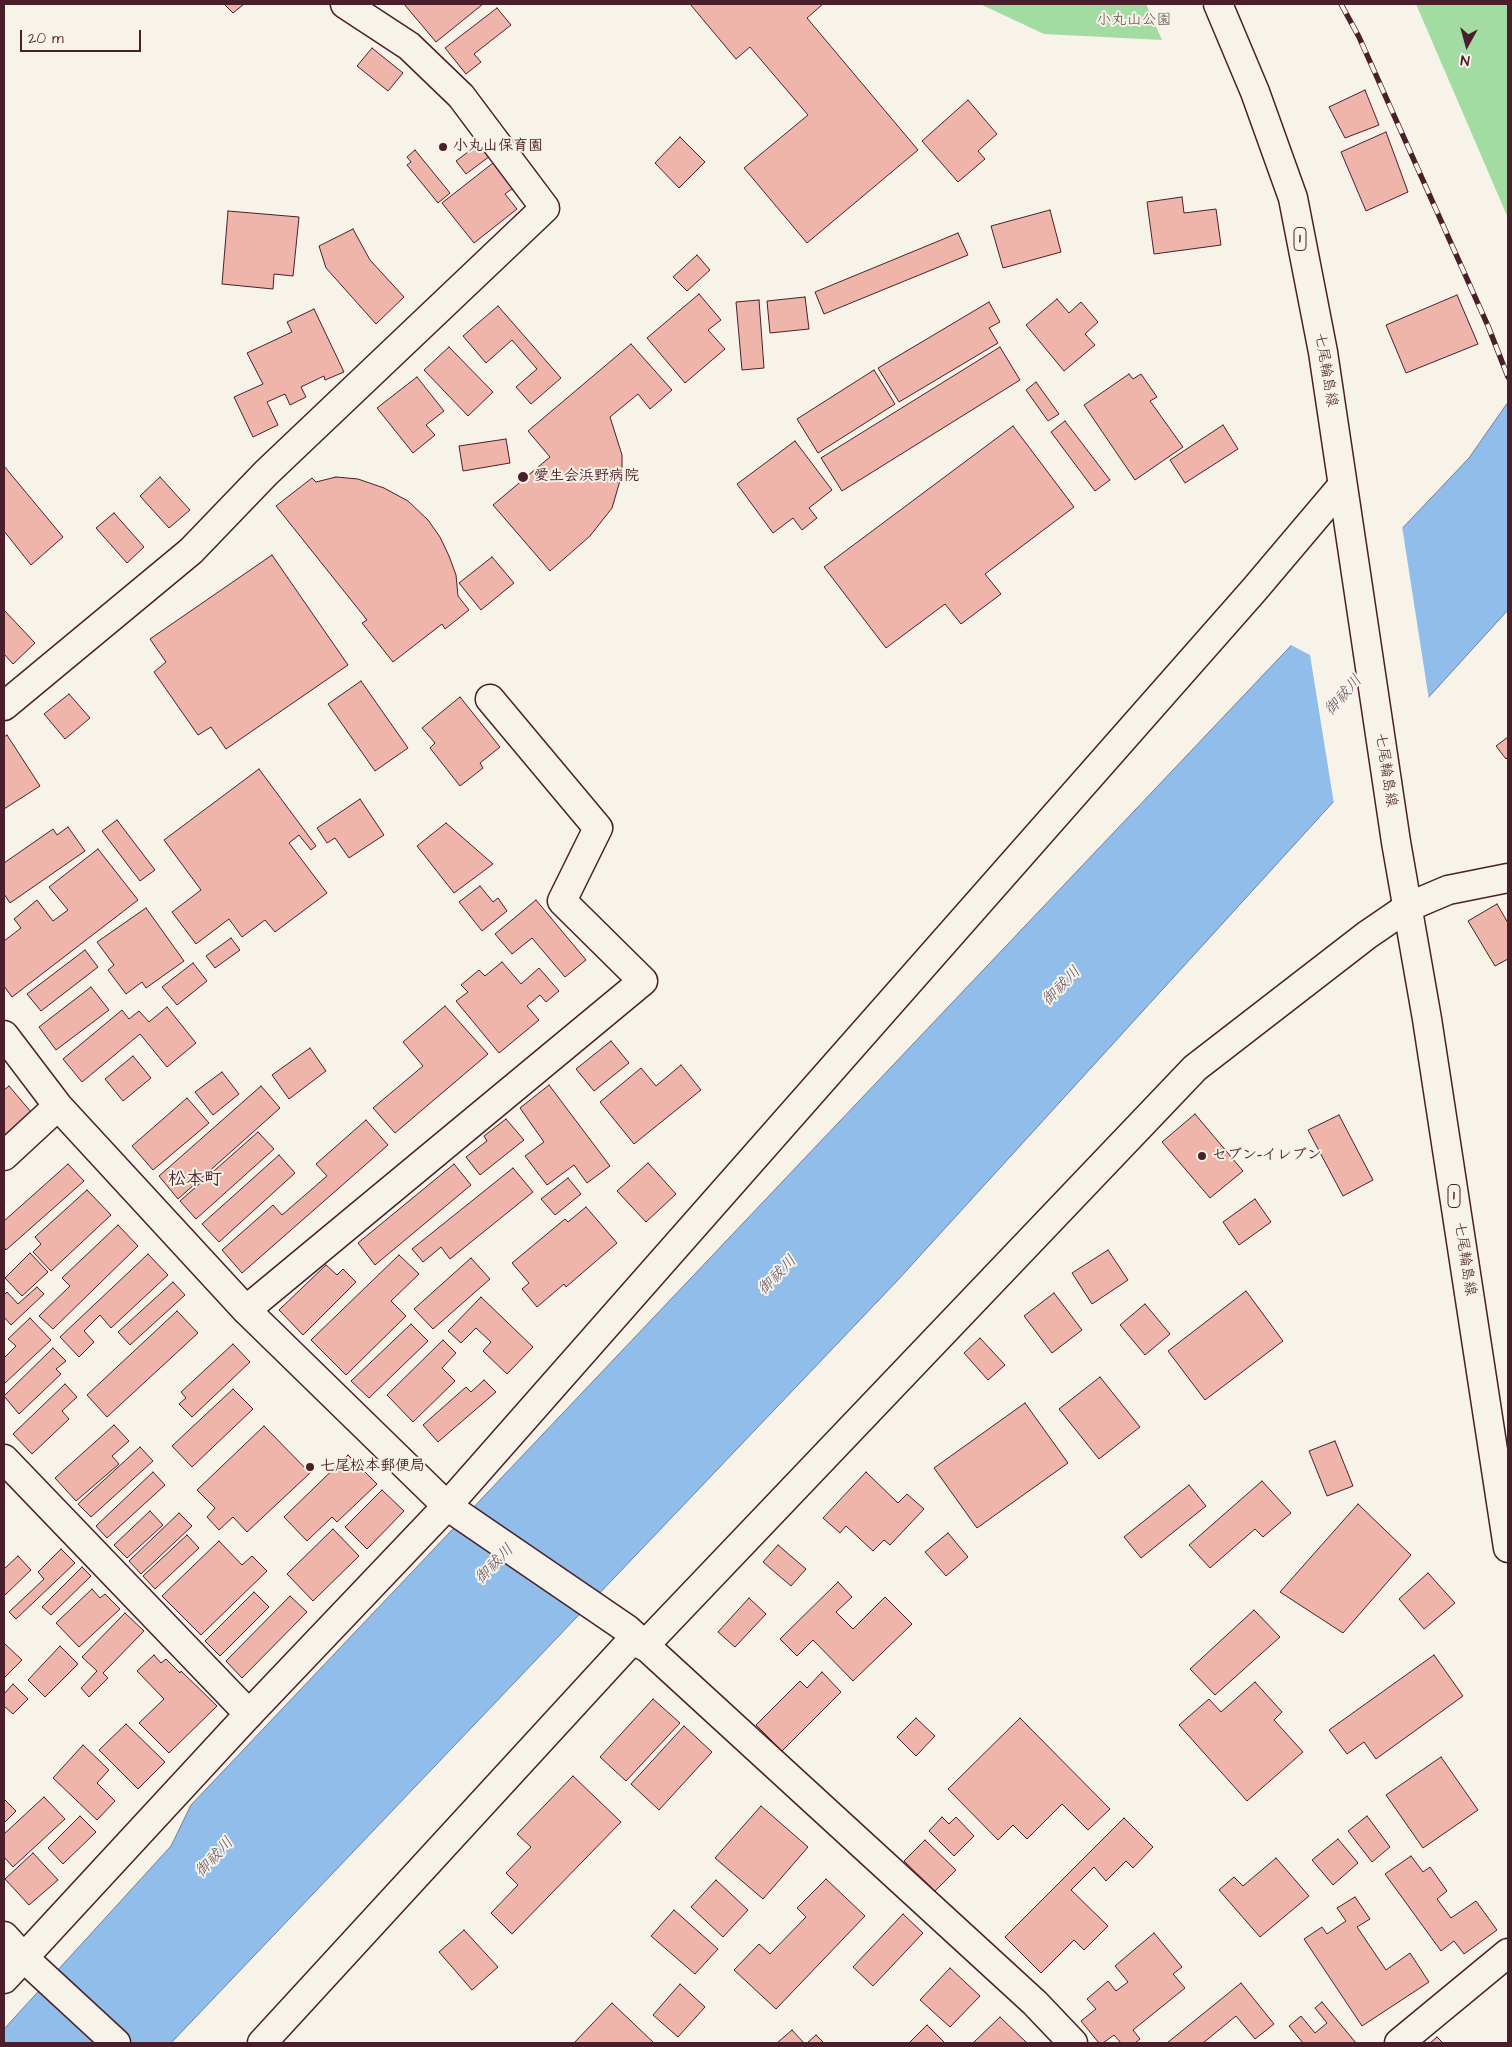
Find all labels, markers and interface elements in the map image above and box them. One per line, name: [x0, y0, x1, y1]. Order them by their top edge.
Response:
park label: 小丸山公園: [1097, 12, 1171, 30]
scale bar: [22, 20, 144, 52]
north arrow: [1442, 20, 1492, 70]
text: 20 m: [28, 28, 64, 49]
text: N: [1460, 49, 1471, 70]
place label: 小丸山保育園: [453, 138, 543, 156]
marker: 小丸山保育園: [437, 141, 449, 153]
road number: 1: [1294, 228, 1306, 250]
street label: 七尾輪島線: [1310, 332, 1340, 408]
place label: 愛生会浜野病院: [534, 468, 639, 486]
marker: 愛生会浜野病院: [516, 470, 530, 484]
water label: 御祓川: [1321, 672, 1367, 720]
street label: 七尾輪島線: [1370, 732, 1400, 808]
water label: 御祓川: [1038, 963, 1086, 1011]
place label: セブン-イレブン: [1212, 1147, 1322, 1165]
marker: セブン-イレブン: [1196, 1150, 1208, 1162]
district label: 松本町: [168, 1169, 222, 1191]
road number: 1: [1448, 1184, 1460, 1208]
street label: 七尾輪島線: [1449, 1221, 1479, 1297]
water label: 御祓川: [754, 1252, 802, 1300]
place label: 七尾松本郵便局: [320, 1458, 425, 1476]
marker: 七尾松本郵便局: [304, 1461, 316, 1473]
water label: 御祓川: [471, 1541, 519, 1589]
water label: 御祓川: [192, 1834, 238, 1882]

